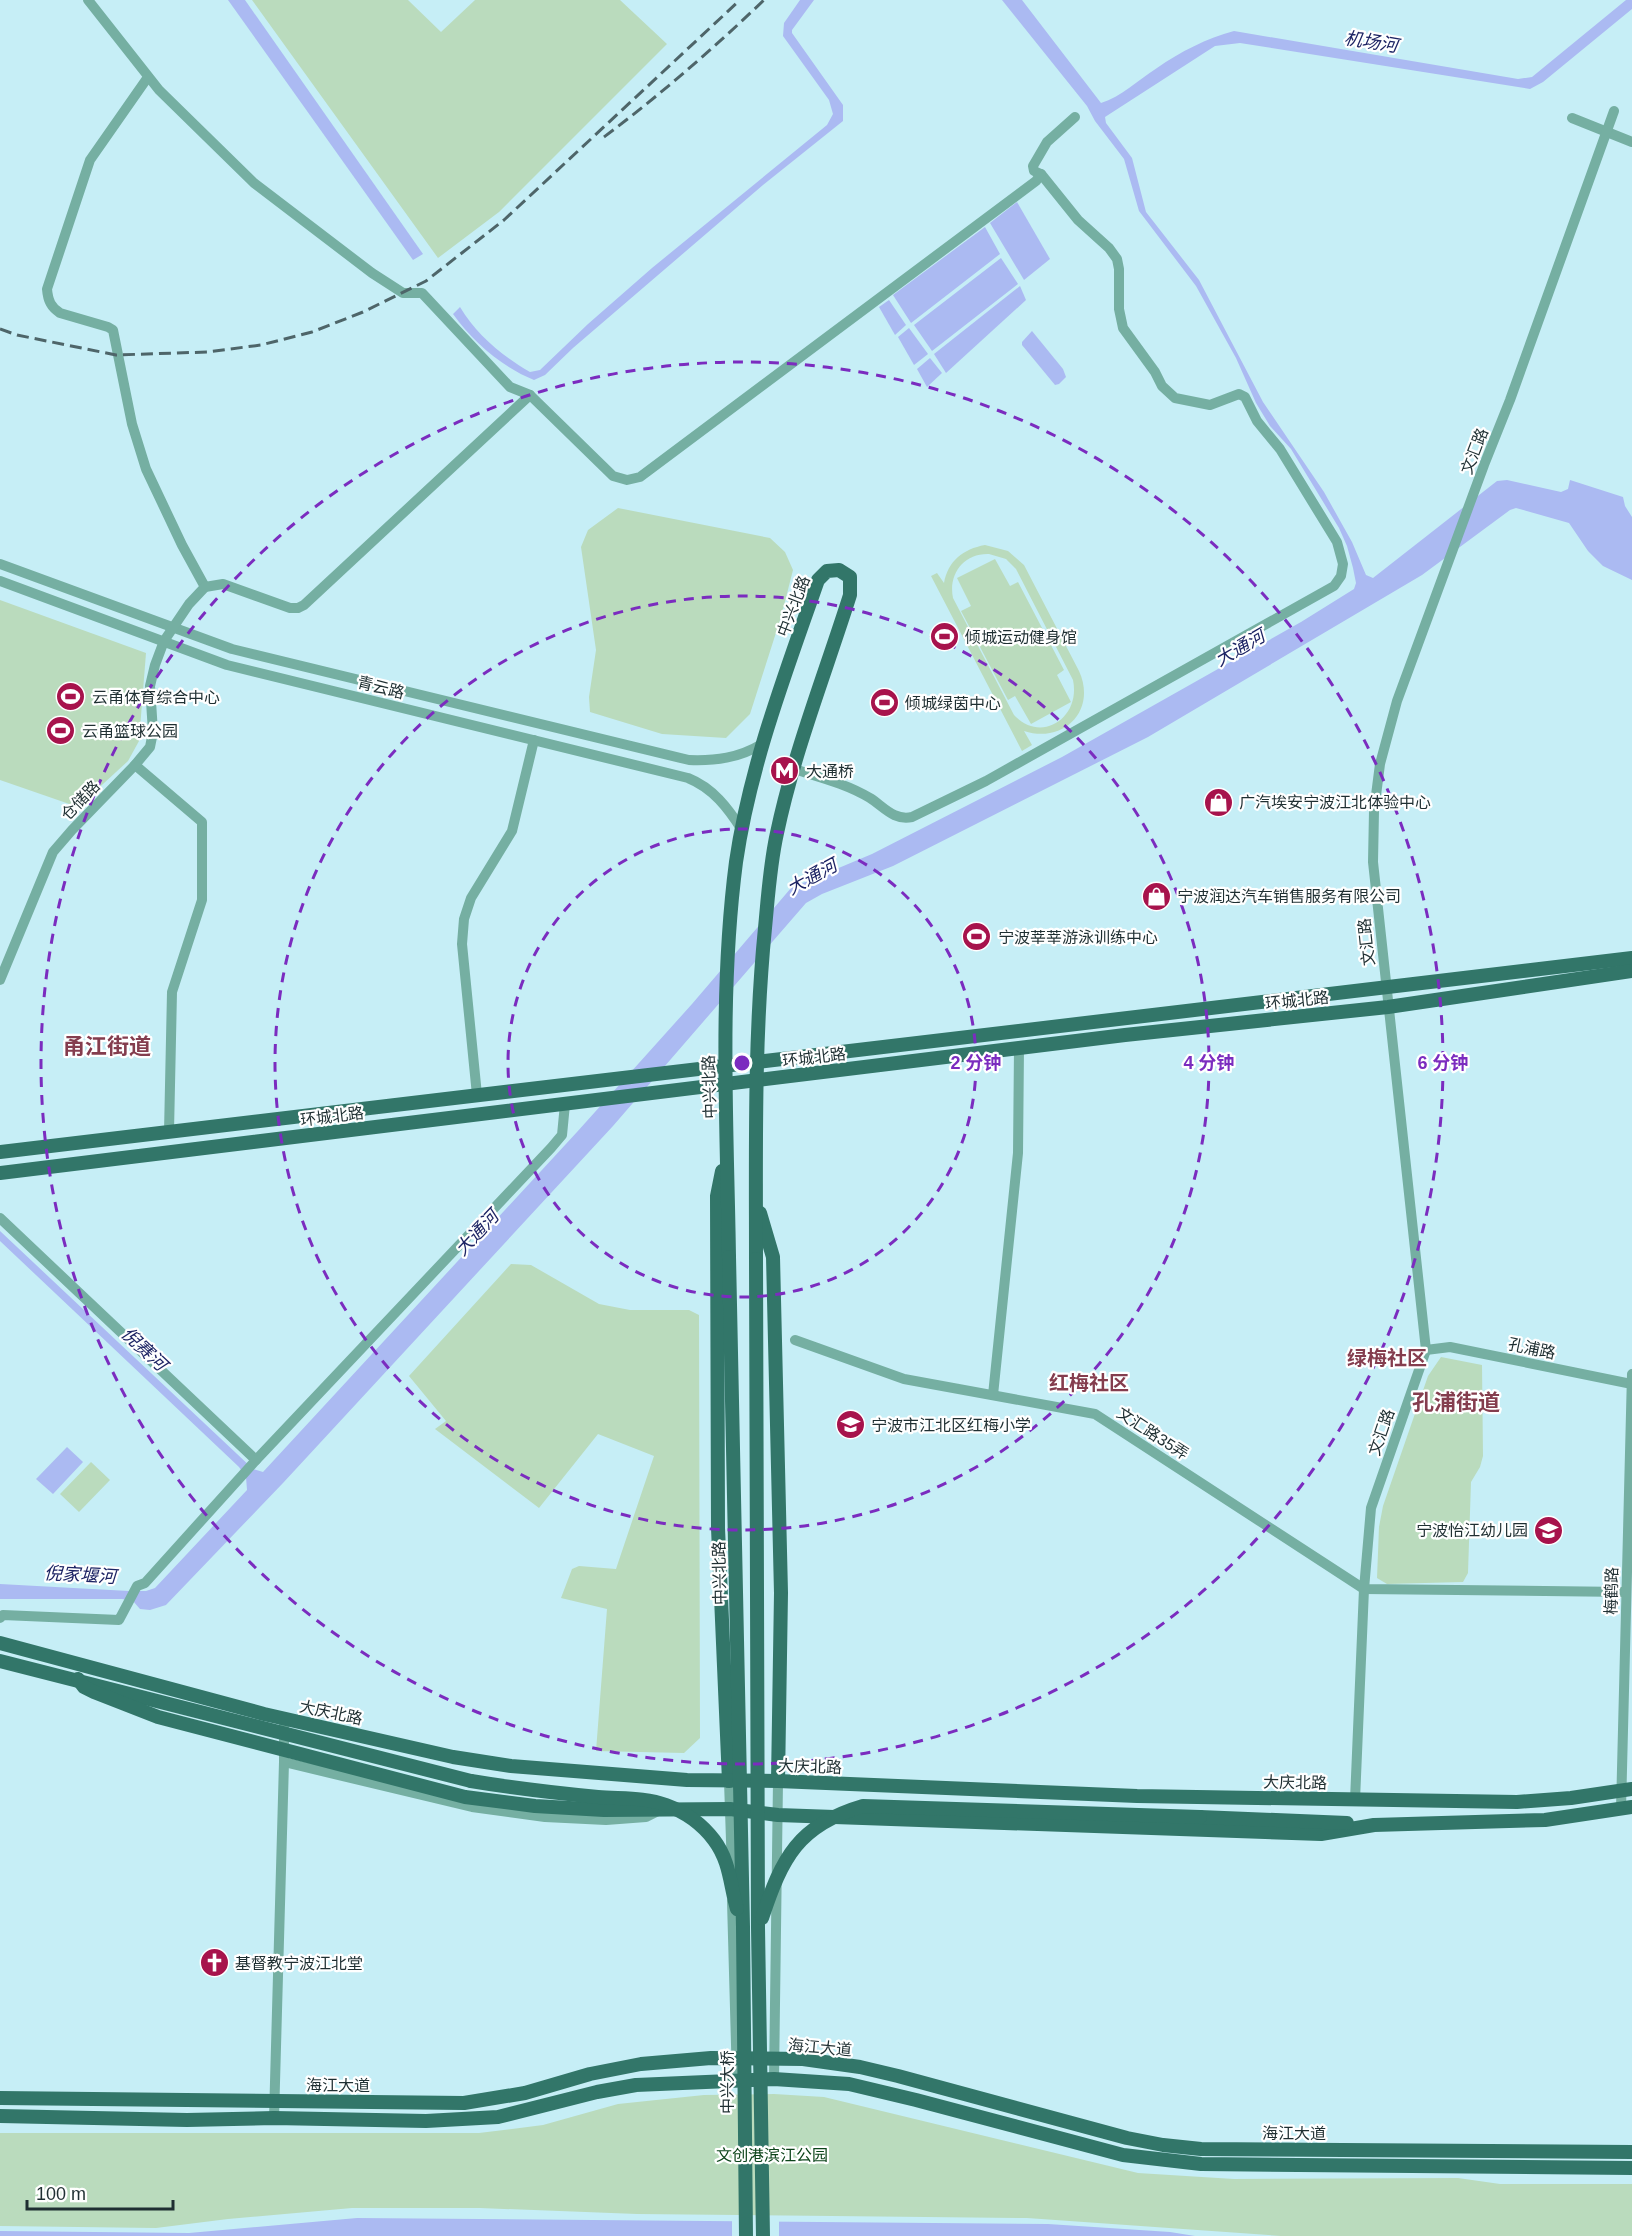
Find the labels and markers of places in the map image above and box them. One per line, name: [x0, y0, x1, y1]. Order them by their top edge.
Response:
sports icon: 倾城运动健身馆: [928, 621, 960, 653]
place label: 倾城运动健身馆: [965, 629, 1077, 646]
sports icon: 云甬体育综合中心: [55, 681, 87, 713]
sports icon: 倾城绿茵中心: [868, 687, 900, 719]
place label: 云甬体育综合中心: [92, 689, 220, 706]
place label: 倾城绿茵中心: [905, 695, 1001, 712]
sports icon: 云甬篮球公园: [45, 715, 77, 747]
place label: 云甬篮球公园: [82, 723, 178, 740]
metro station icon: 大通桥: [769, 755, 801, 787]
place label: 大通桥: [806, 763, 854, 780]
shop icon: 广汽埃安宁波江北体验中心: [1202, 786, 1234, 818]
place label: 广汽埃安宁波江北体验中心: [1239, 794, 1431, 811]
shop icon: 宁波润达汽车销售服务有限公司: [1140, 880, 1172, 912]
place label: 宁波润达汽车销售服务有限公司: [1177, 888, 1401, 905]
sports icon: 宁波莘莘游泳训练中心: [961, 921, 993, 953]
place label: 宁波莘莘游泳训练中心: [998, 929, 1158, 946]
centre of rings: [732, 1053, 752, 1073]
school or university icon: 宁波市江北区红梅小学: [834, 1409, 866, 1441]
place label: 宁波市江北区红梅小学: [871, 1417, 1031, 1434]
school or university icon: 宁波怡江幼儿园: [1533, 1514, 1565, 1546]
place label: 宁波怡江幼儿园: [1416, 1522, 1528, 1539]
church icon: 基督教宁波江北堂: [198, 1947, 230, 1979]
place label: 基督教宁波江北堂: [235, 1955, 363, 1972]

